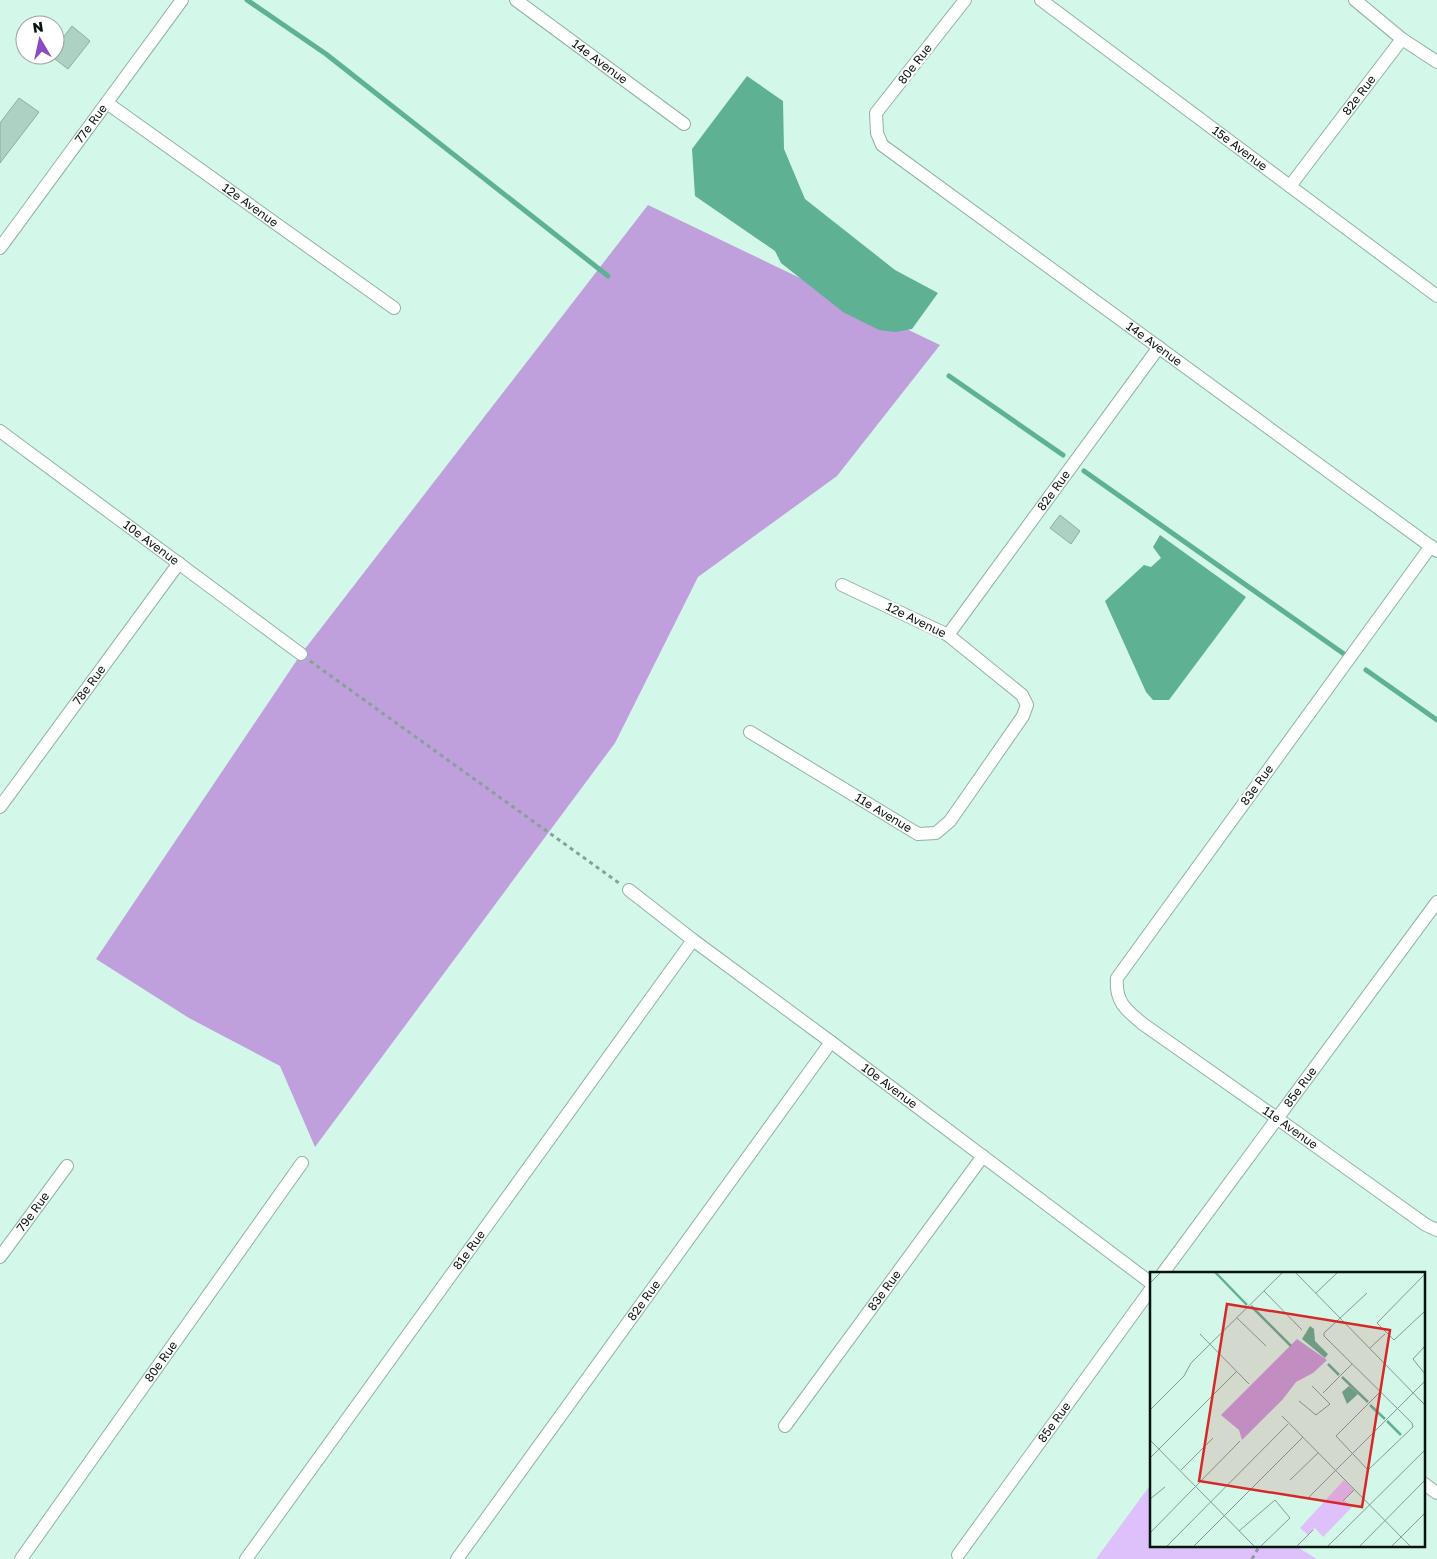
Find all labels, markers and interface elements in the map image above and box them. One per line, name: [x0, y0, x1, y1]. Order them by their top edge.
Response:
north arrow: [15, 15, 65, 65]
text: N: [31, 17, 44, 36]
street label: 14e Avenue: [569, 36, 631, 87]
street label: 80e Rue: [894, 41, 935, 87]
street label: 82e Rue: [1339, 72, 1379, 118]
street label: 77e Rue: [71, 101, 110, 146]
street label: 15e Avenue: [1209, 123, 1271, 174]
street label: 12e Avenue: [220, 180, 281, 230]
street label: 14e Avenue: [1124, 318, 1185, 369]
street label: 82e Rue: [1034, 467, 1073, 513]
street label: 10e Avenue: [121, 517, 182, 568]
street label: 12e Avenue: [884, 599, 949, 641]
street label: 78e Rue: [69, 662, 109, 708]
street label: 83e Rue: [1237, 761, 1276, 808]
street label: 11e Avenue: [852, 790, 915, 836]
street label: 10e Avenue: [859, 1060, 921, 1111]
street label: 85e Rue: [1280, 1064, 1320, 1110]
street label: 11e Avenue: [1260, 1103, 1321, 1152]
street label: 79e Rue: [13, 1189, 52, 1234]
street label: 81e Rue: [449, 1227, 488, 1273]
street label: 83e Rue: [864, 1267, 904, 1313]
inset map: [1150, 1272, 1424, 1546]
street label: 82e Rue: [624, 1277, 663, 1323]
street label: 80e Rue: [141, 1338, 180, 1385]
street label: 85e Rue: [1034, 1399, 1074, 1445]

